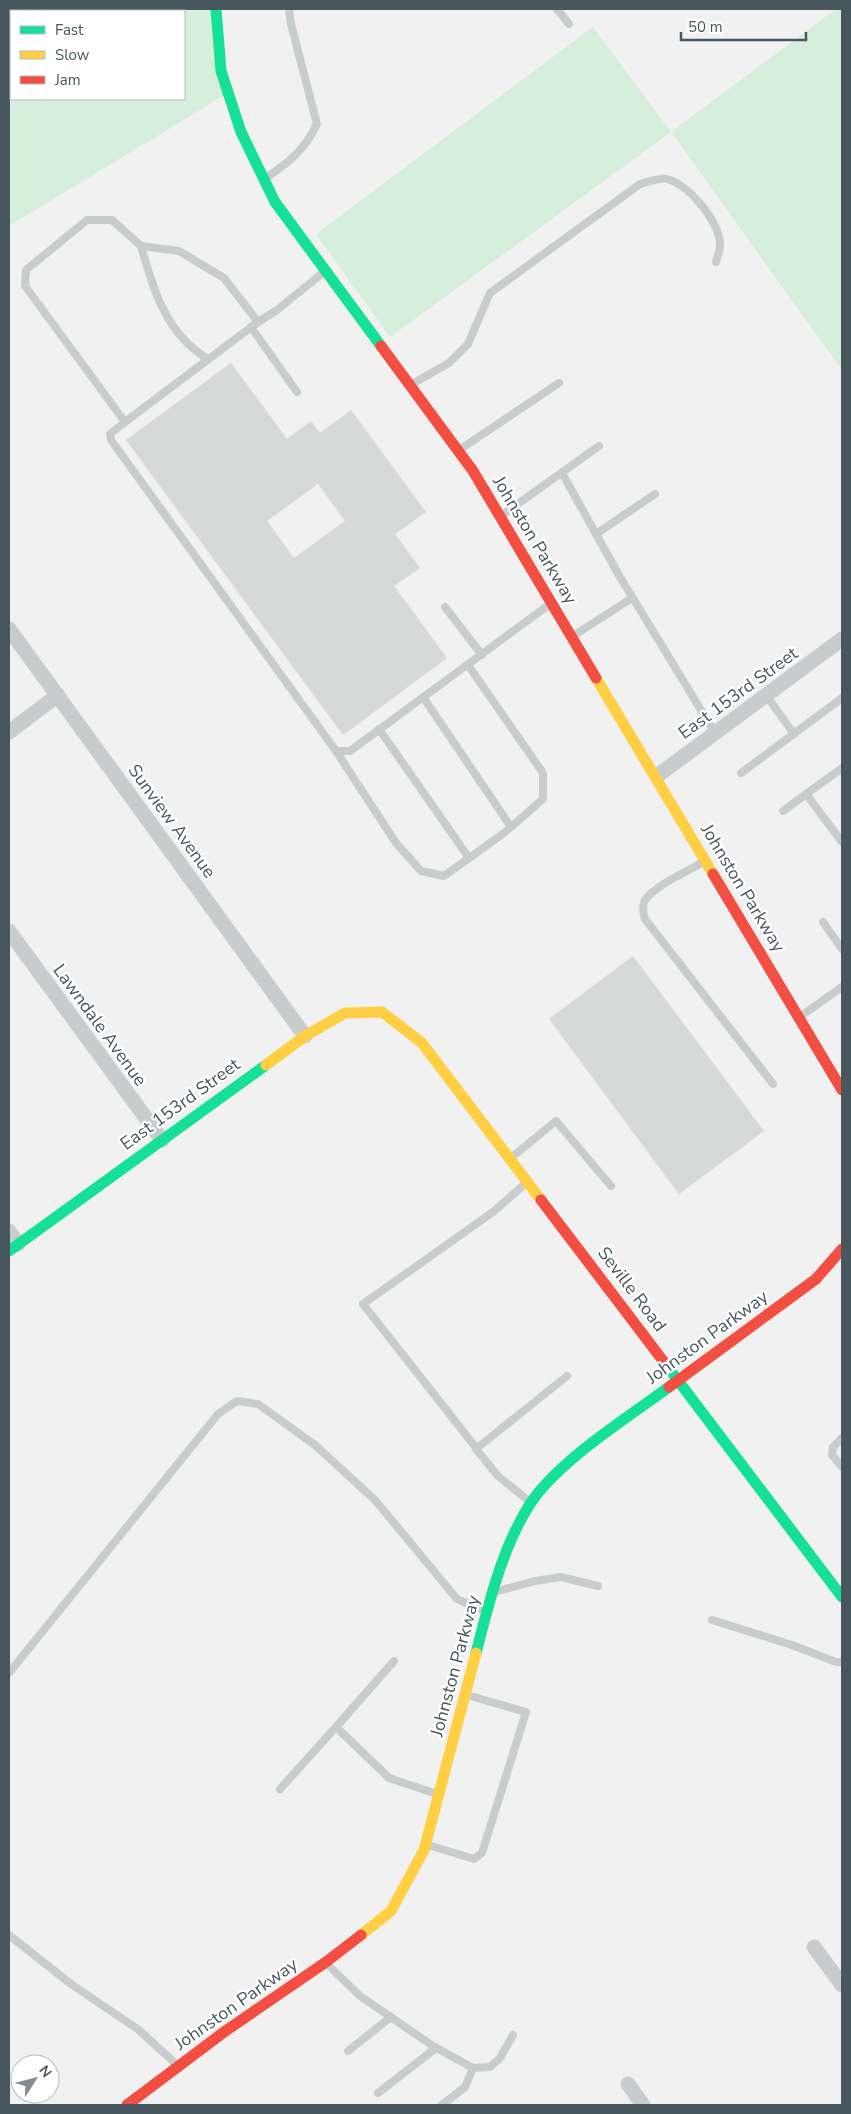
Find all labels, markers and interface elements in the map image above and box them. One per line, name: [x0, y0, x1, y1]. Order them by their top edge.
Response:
legend: [10, 10, 185, 100]
scale bar: [681, 10, 806, 42]
text: 50 m: [688, 17, 723, 37]
text: Fast: [55, 20, 84, 40]
text: Slow: [55, 45, 90, 65]
text: Jam: [54, 70, 81, 90]
street label: Johnston Parkway: [487, 471, 583, 609]
street label: East 153rd Street: [673, 641, 803, 745]
street label: Sunview Avenue: [123, 759, 221, 883]
street label: Johnston Parkway: [695, 819, 791, 957]
street label: Lawndale Avenue: [48, 959, 152, 1091]
street label: East 153rd Street: [115, 1052, 245, 1156]
street label: Seville Road: [592, 1242, 672, 1336]
street label: Johnston Parkway: [640, 1284, 773, 1390]
street label: Johnston Parkway: [424, 1592, 486, 1740]
street label: Johnston Parkway: [169, 1952, 303, 2056]
north arrow: [10, 2054, 60, 2104]
text: N: [34, 2062, 56, 2081]

